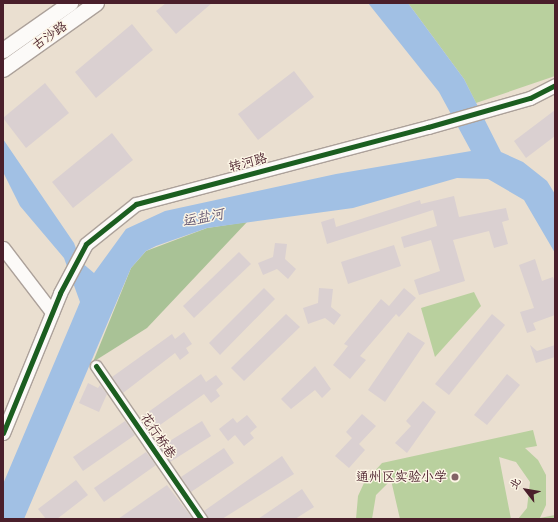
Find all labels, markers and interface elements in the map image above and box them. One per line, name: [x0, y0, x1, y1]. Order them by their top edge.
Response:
street label: 古沙路: [30, 18, 70, 54]
street label: 转河路: [227, 150, 269, 176]
water label: 运盐河: [181, 206, 225, 230]
street label: 花行桥巷: [137, 410, 179, 462]
place label: 通州区实验小学: [356, 469, 447, 485]
north arrow: [506, 470, 546, 510]
marker: 通州区实验小学: [450, 472, 460, 482]
text: 北: [506, 475, 525, 492]

